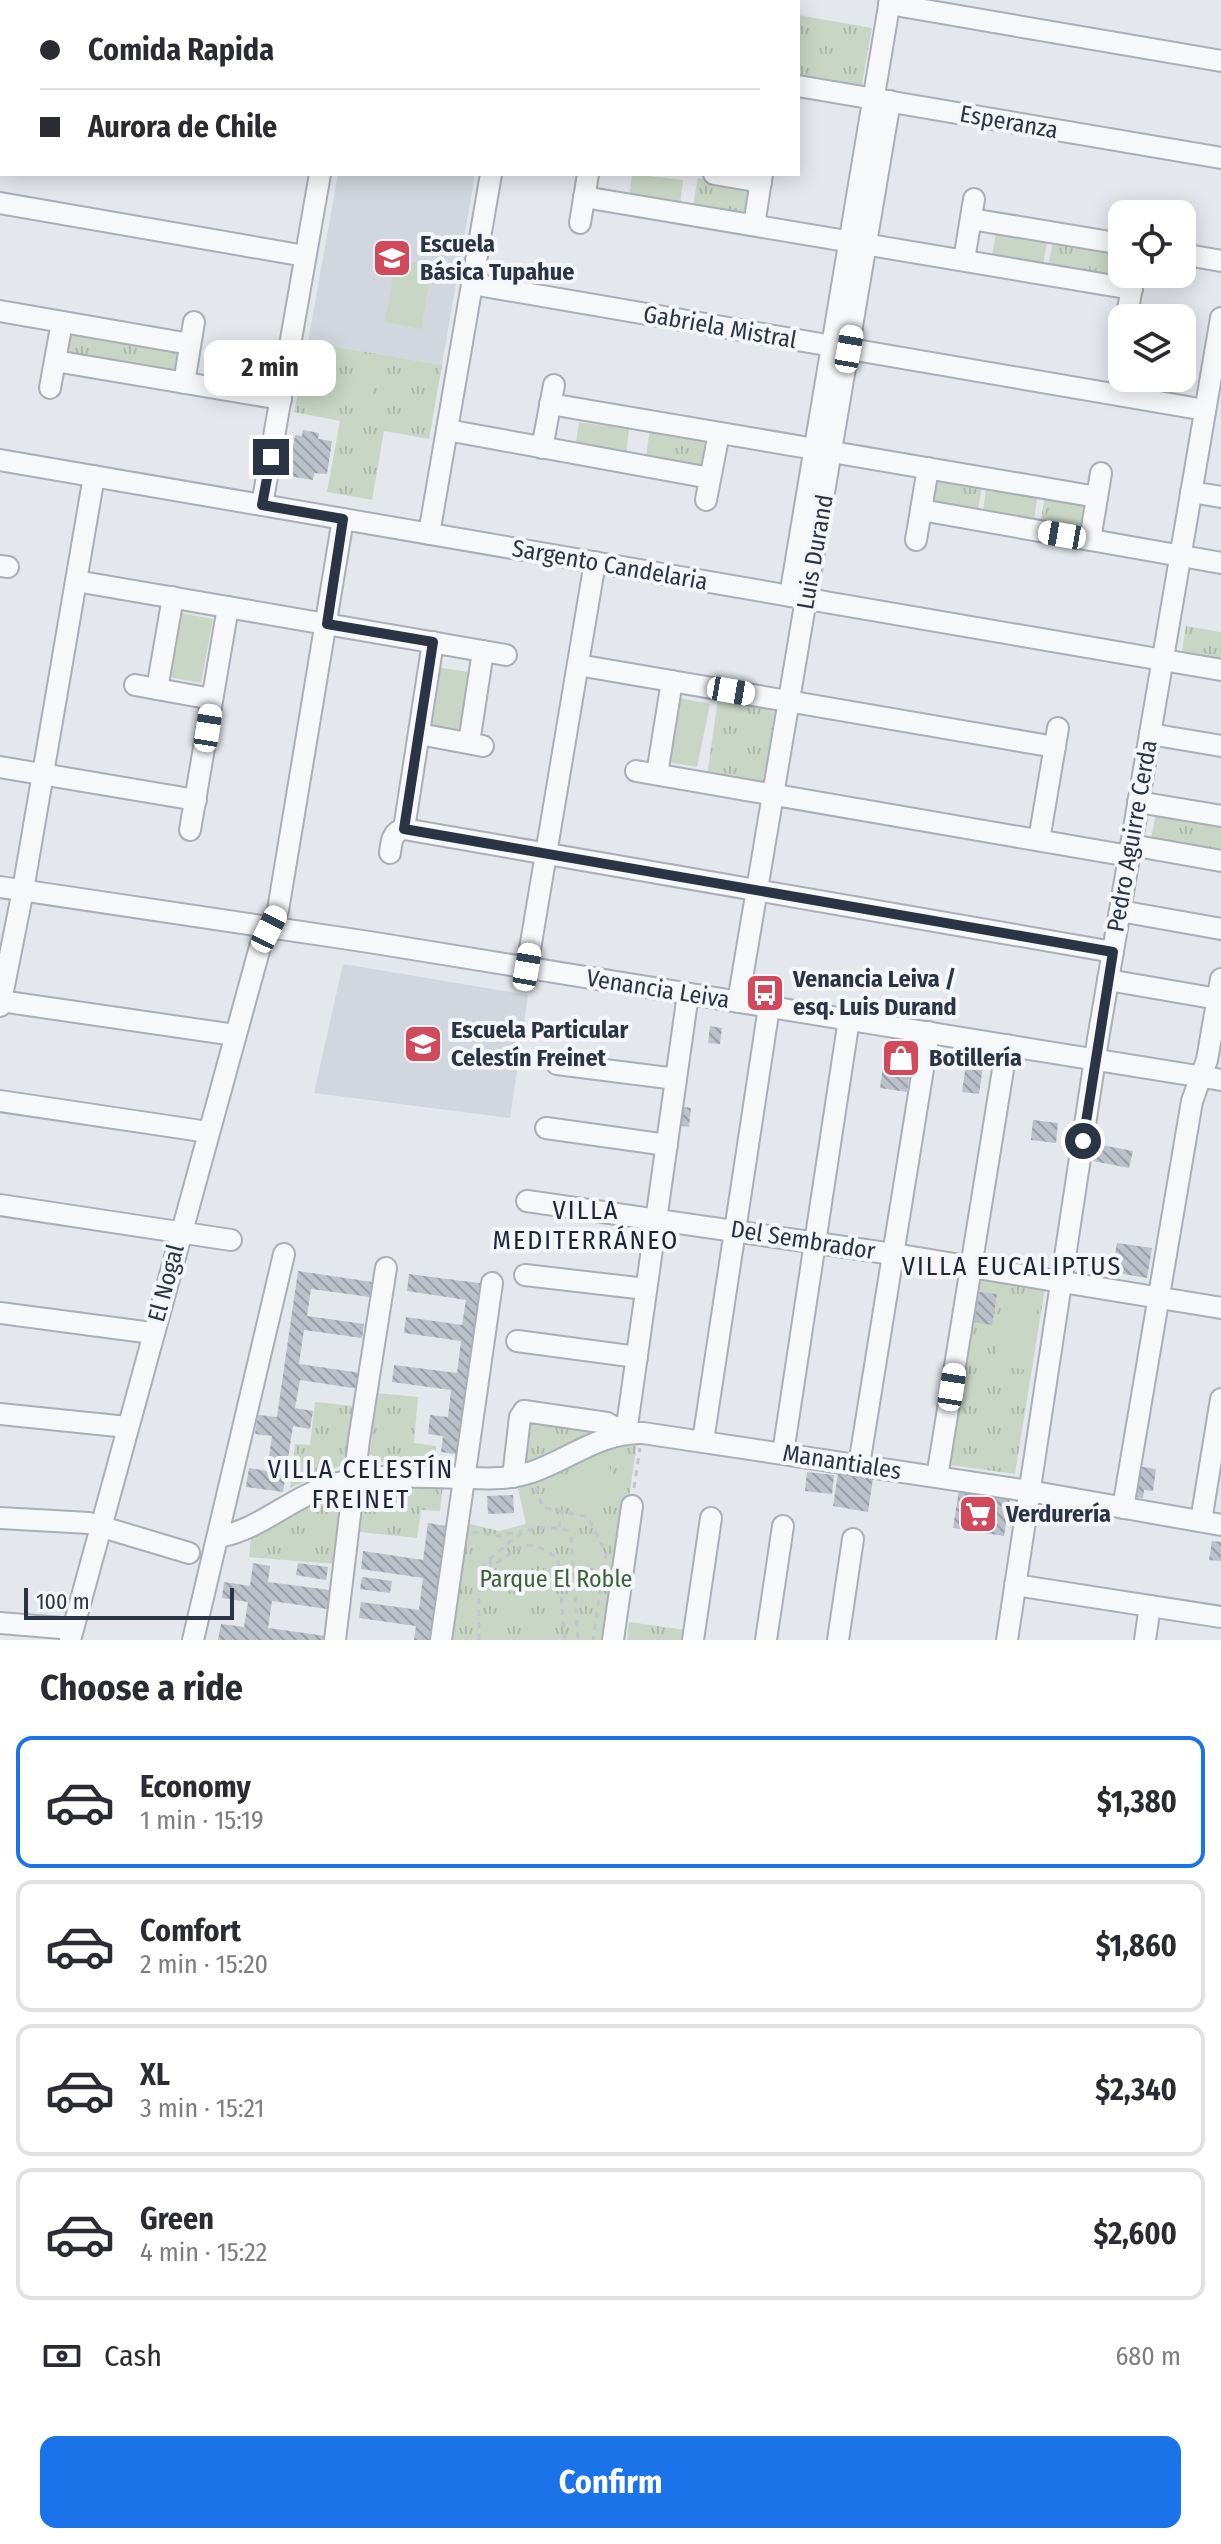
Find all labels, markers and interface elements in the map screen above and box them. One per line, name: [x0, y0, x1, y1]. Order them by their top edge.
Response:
text: Comida Rapida: [88, 32, 274, 68]
street label: Esperanza: [958, 100, 1060, 144]
text: Aurora de Chile: [88, 109, 277, 145]
map controls: [1108, 200, 1196, 392]
button: locate: [1108, 200, 1196, 288]
place label: Escuela Básica Tupahue: [420, 230, 574, 286]
school or university icon: Escuela Básica Tupahue: [371, 237, 413, 279]
street label: Gabriela Mistral: [641, 300, 799, 354]
button: layers: [1108, 304, 1196, 392]
car: [833, 323, 865, 375]
callout: 2 min: [205, 341, 337, 397]
text: 2 min: [241, 352, 299, 383]
route end: [253, 439, 289, 475]
street label: Luis Durand: [791, 492, 839, 612]
car: [1036, 519, 1088, 551]
street label: Sargento Candelaria: [510, 534, 710, 596]
car: [705, 675, 757, 707]
car: [192, 702, 224, 754]
street label: Pedro Aguirre Cerda: [1101, 738, 1163, 934]
car: [248, 902, 290, 956]
car: [511, 941, 543, 993]
street label: Venancia Leiva: [585, 964, 731, 1014]
place label: Venancia Leiva / esq. Luis Durand: [792, 965, 957, 1021]
bus stop icon: Venancia Leiva / esq. Luis Durand: [744, 972, 786, 1014]
place label: Escuela Particular Celestín Freinet: [451, 1016, 628, 1072]
school or university icon: Escuela Particular Celestín Freinet: [402, 1023, 444, 1065]
shop icon: Botillería: [880, 1037, 922, 1079]
place label: Botillería: [929, 1044, 1022, 1072]
route start: [1065, 1123, 1101, 1159]
district label: VILLA MEDITERRÁNEO: [493, 1195, 679, 1256]
street label: Del Sembrador: [729, 1215, 878, 1265]
street label: El Nogal: [142, 1241, 190, 1325]
district label: VILLA EUCALIPTUS: [902, 1251, 1122, 1282]
car: [936, 1361, 968, 1413]
street label: Manantiales: [781, 1439, 903, 1485]
district label: VILLA CELESTÍN FREINET: [268, 1454, 454, 1515]
supermarket icon: Verdurería: [957, 1493, 999, 1535]
place label: Verdurería: [1005, 1500, 1111, 1528]
park label: Parque El Roble: [480, 1565, 632, 1593]
scale bar: [24, 1584, 234, 1620]
text: 100 m: [36, 1588, 90, 1615]
text: Choose a ride: [40, 1666, 243, 1710]
icon: car: [44, 1766, 116, 1838]
text: Economy: [140, 1769, 251, 1805]
text: $1,380: [1097, 1784, 1177, 1820]
text: 1 min · 15:19: [140, 1805, 264, 1836]
icon: car: [44, 1910, 116, 1982]
text: Comfort: [140, 1913, 241, 1949]
text: $1,860: [1096, 1928, 1177, 1964]
text: 2 min · 15:20: [140, 1949, 268, 1980]
icon: car: [44, 2054, 116, 2126]
text: XL: [140, 2057, 170, 2093]
text: $2,340: [1095, 2072, 1177, 2108]
text: 3 min · 15:21: [140, 2093, 264, 2124]
icon: car: [44, 2198, 116, 2270]
text: Green: [140, 2201, 214, 2237]
text: $2,600: [1094, 2216, 1177, 2252]
text: 4 min · 15:22: [140, 2237, 267, 2268]
icon: cash: [40, 2334, 84, 2378]
text: Cash: [104, 2338, 162, 2374]
text: 680 m: [1115, 2341, 1181, 2372]
button: Confirm: [40, 2436, 1181, 2528]

